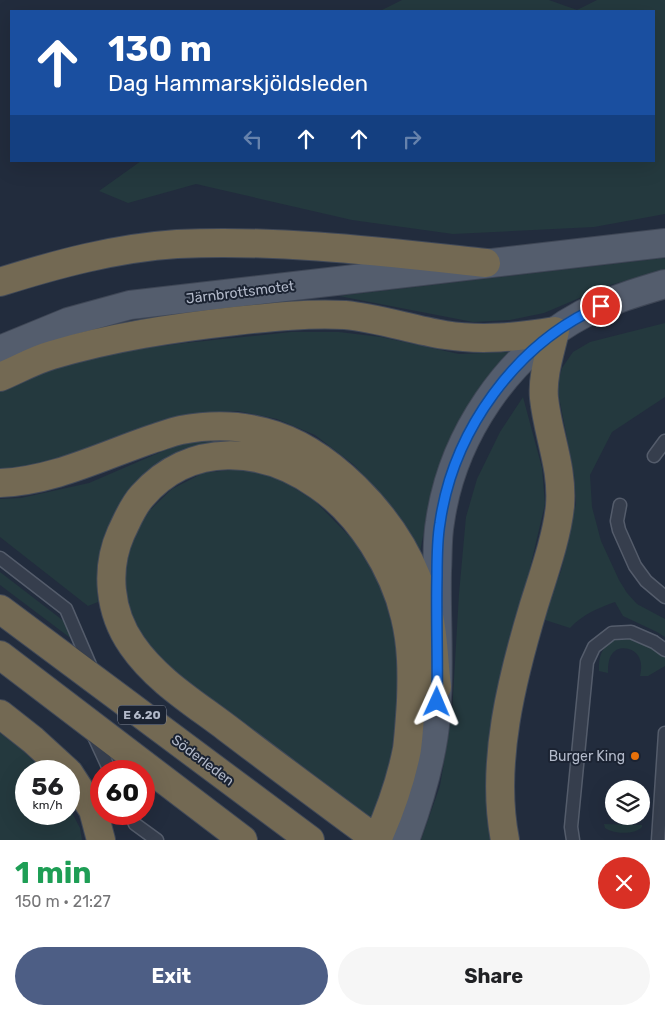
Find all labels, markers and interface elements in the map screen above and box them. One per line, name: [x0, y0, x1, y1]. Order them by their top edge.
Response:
text: 130 m: [108, 28, 212, 70]
icon: ahead: [25, 30, 90, 95]
text: Dag Hammarskjöldsleden: [108, 70, 368, 97]
icon: left: [239, 125, 267, 153]
icon: ahead: [292, 125, 320, 153]
icon: ahead: [345, 125, 373, 153]
icon: right: [398, 125, 426, 153]
street label: Järnbrottsmotet: [185, 277, 296, 308]
pin: [580, 285, 622, 327]
icon: arrive: [587, 292, 615, 320]
position arrow: [410, 675, 462, 727]
road number: E 6.20: [118, 706, 166, 724]
street label: Söderleden: [168, 731, 237, 789]
place label: Burger King: [549, 748, 625, 765]
marker: Burger King: [629, 750, 641, 762]
speed limit sign: 60: [90, 760, 155, 825]
text: 56: [31, 772, 64, 801]
map controls: [605, 780, 650, 825]
button: layers: [605, 780, 650, 825]
text: km/h: [33, 798, 62, 812]
text: 1 min: [15, 855, 92, 891]
button: close: [598, 857, 650, 909]
text: 150 m · 21:27: [15, 892, 111, 911]
button: Exit: [15, 947, 328, 1005]
button: Share: [338, 947, 650, 1005]

